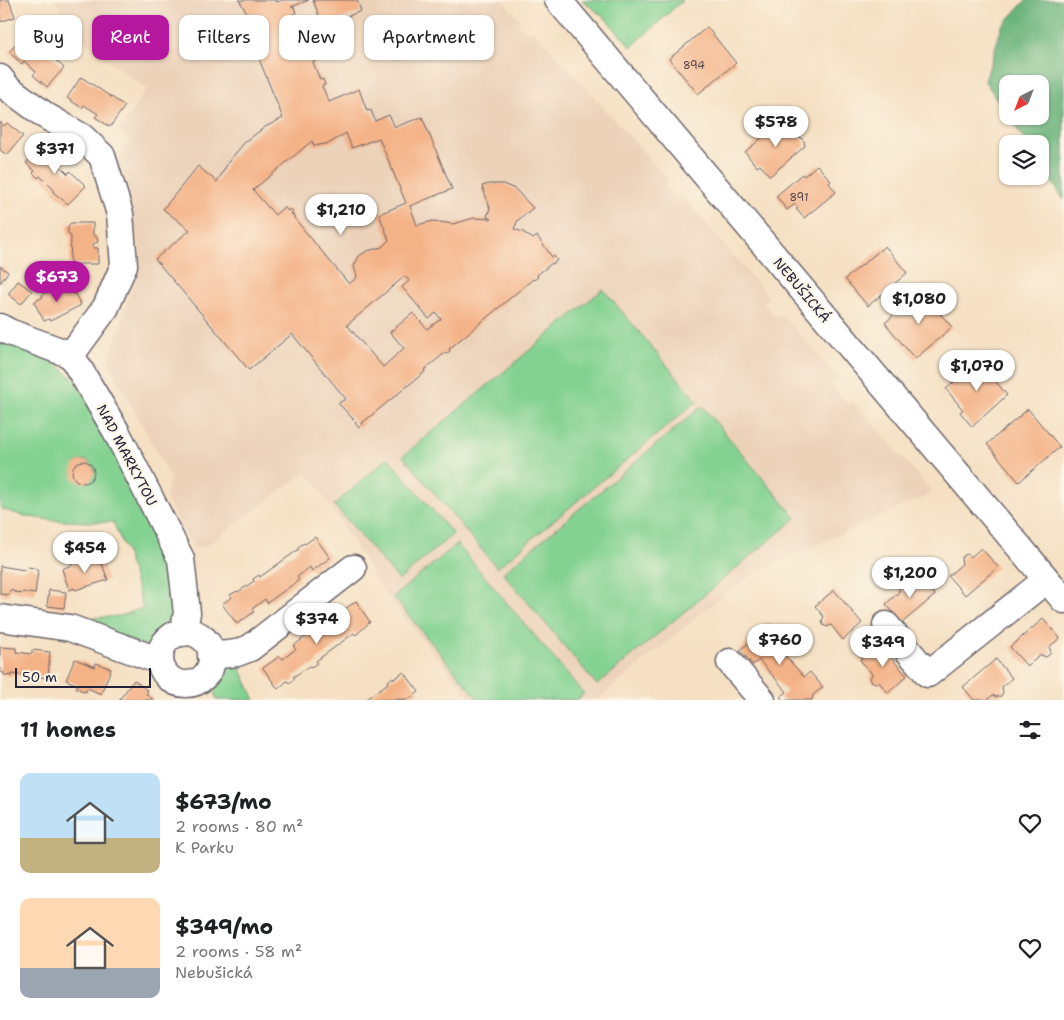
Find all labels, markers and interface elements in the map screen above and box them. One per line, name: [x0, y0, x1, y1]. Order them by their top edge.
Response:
chip: Buy: [15, 15, 82, 60]
chip: Rent: [92, 15, 169, 60]
chip: Filters: [179, 15, 269, 60]
chip: New: [279, 15, 354, 60]
chip: Apartment: [364, 15, 494, 60]
house number: 894: [683, 58, 705, 73]
north arrow: [999, 75, 1049, 125]
map controls: [999, 75, 1049, 185]
pin: $578: [746, 106, 806, 148]
text: $578: [754, 111, 798, 132]
pin: $371: [25, 132, 85, 175]
button: layers: [999, 135, 1049, 185]
text: $371: [35, 138, 75, 159]
house number: 891: [789, 190, 809, 205]
pin: $1,210: [300, 194, 382, 236]
text: $1,210: [316, 199, 366, 220]
street label: NEBUŠICKÁ: [769, 254, 835, 326]
pin: $673: [27, 260, 87, 303]
text: $673: [36, 266, 78, 287]
pin: $1,080: [878, 282, 960, 325]
text: $1,080: [892, 288, 946, 309]
pin: $1,070: [936, 350, 1018, 392]
text: $1,070: [950, 355, 1004, 376]
street label: NAD MARKYTOU: [93, 401, 161, 509]
pin: $454: [55, 532, 115, 574]
text: $454: [64, 537, 106, 558]
pin: $1,200: [869, 556, 951, 599]
text: $1,200: [883, 562, 937, 583]
pin: $374: [287, 602, 347, 645]
text: $374: [295, 608, 339, 629]
pin: $760: [750, 624, 810, 666]
pin: $349: [853, 626, 913, 668]
text: $760: [758, 629, 802, 650]
text: $349: [861, 631, 905, 652]
scale bar: [15, 665, 151, 688]
text: 50 m: [22, 668, 57, 686]
text: 11 homes: [20, 716, 116, 744]
icon: filters: [1016, 716, 1044, 744]
text: $673/mo: [175, 788, 272, 816]
icon: home: [60, 793, 120, 853]
icon: heart: [1016, 809, 1044, 837]
text: 2 rooms · 80 m²: [175, 816, 303, 837]
text: K Parku: [175, 837, 234, 858]
text: $349/mo: [175, 913, 273, 941]
icon: home: [60, 918, 120, 978]
icon: heart: [1016, 934, 1044, 962]
text: 2 rooms · 58 m²: [175, 941, 302, 962]
text: Nebušická: [175, 962, 253, 983]

